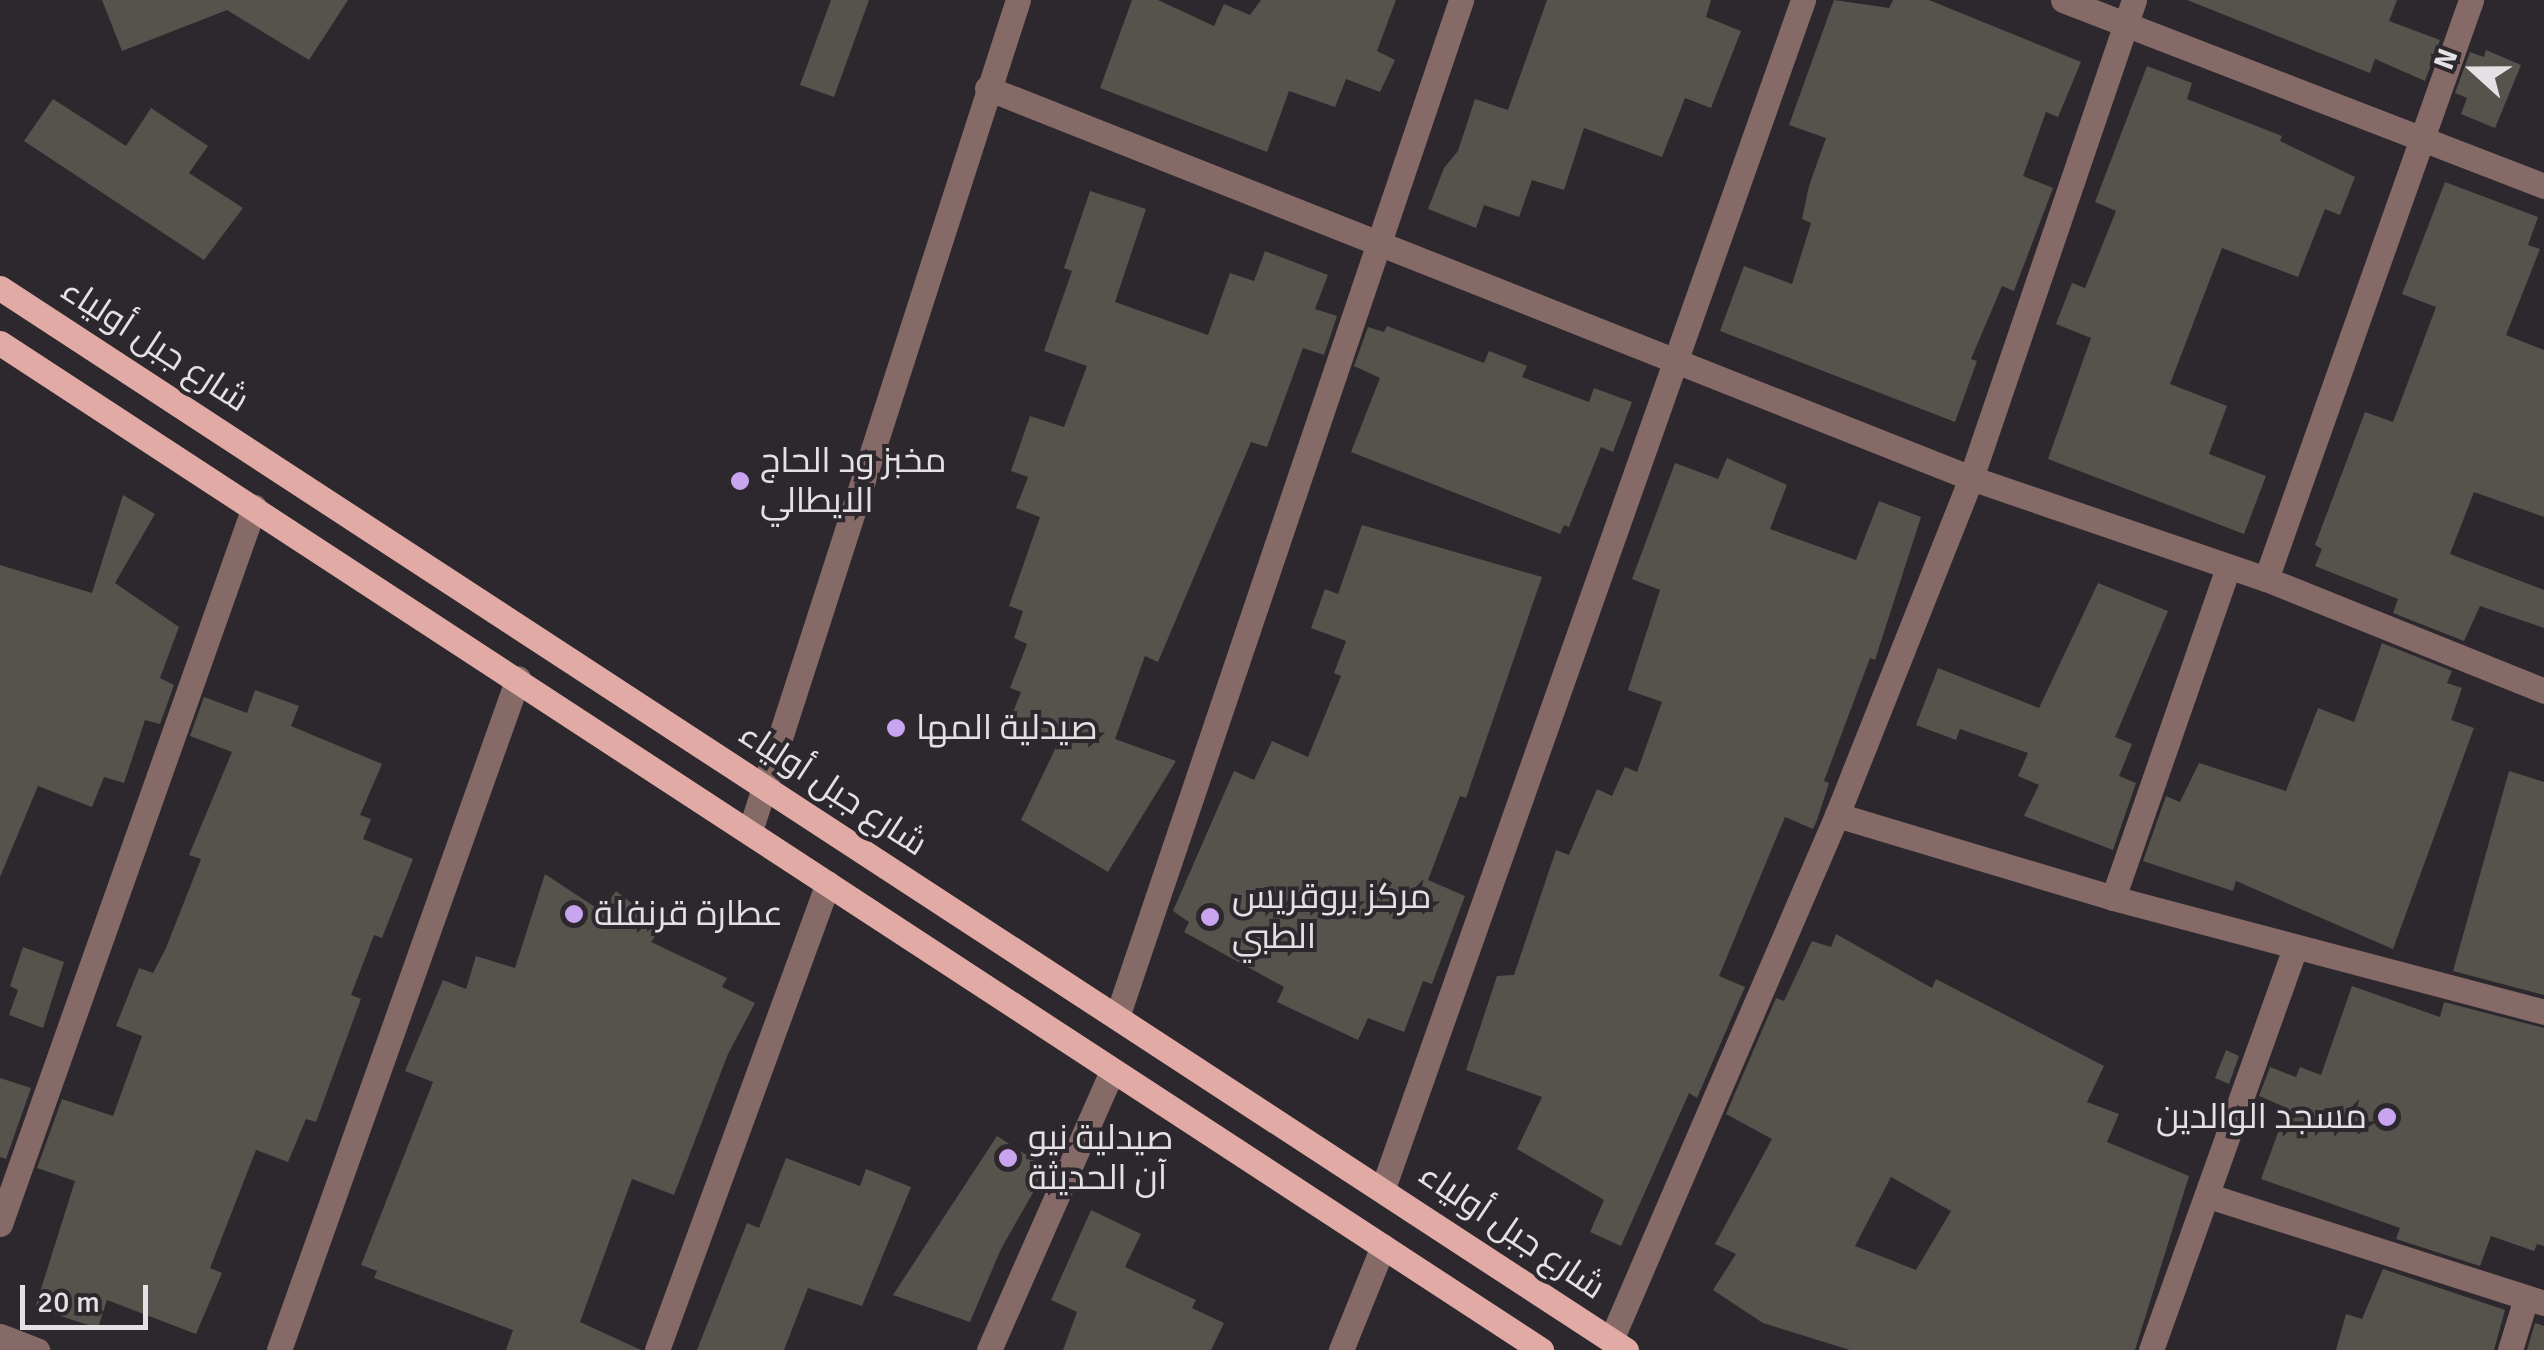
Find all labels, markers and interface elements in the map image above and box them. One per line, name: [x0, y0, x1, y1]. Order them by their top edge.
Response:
north arrow: [2424, 20, 2524, 120]
text: N: [2427, 44, 2465, 74]
street label: شارع جبل أولياء: [53, 269, 257, 421]
place label: مخبز ود الحاج الايطالي: [760, 440, 947, 522]
marker: مخبز ود الحاج الايطالي: [729, 470, 751, 492]
place label: صيدلية المها: [916, 707, 1098, 749]
street label: شارع جبل أولياء: [731, 713, 935, 865]
marker: صيدلية المها: [885, 717, 907, 739]
place label: مركز بروقريس الطبي: [1232, 876, 1431, 958]
place label: عطارة قرنفلة: [594, 893, 783, 935]
marker: عطارة قرنفلة: [563, 903, 585, 925]
marker: مركز بروقريس الطبي: [1197, 904, 1223, 930]
place label: مسجد الوالدين: [2156, 1096, 2367, 1138]
marker: مسجد الوالدين: [2376, 1106, 2398, 1128]
place label: صيدلية نيو آن الحديثة: [1028, 1117, 1173, 1199]
marker: صيدلية نيو آن الحديثة: [997, 1147, 1019, 1169]
street label: شارع جبل أولياء: [1411, 1153, 1613, 1309]
scale bar: [25, 1265, 152, 1327]
text: 20 m: [37, 1284, 100, 1321]

